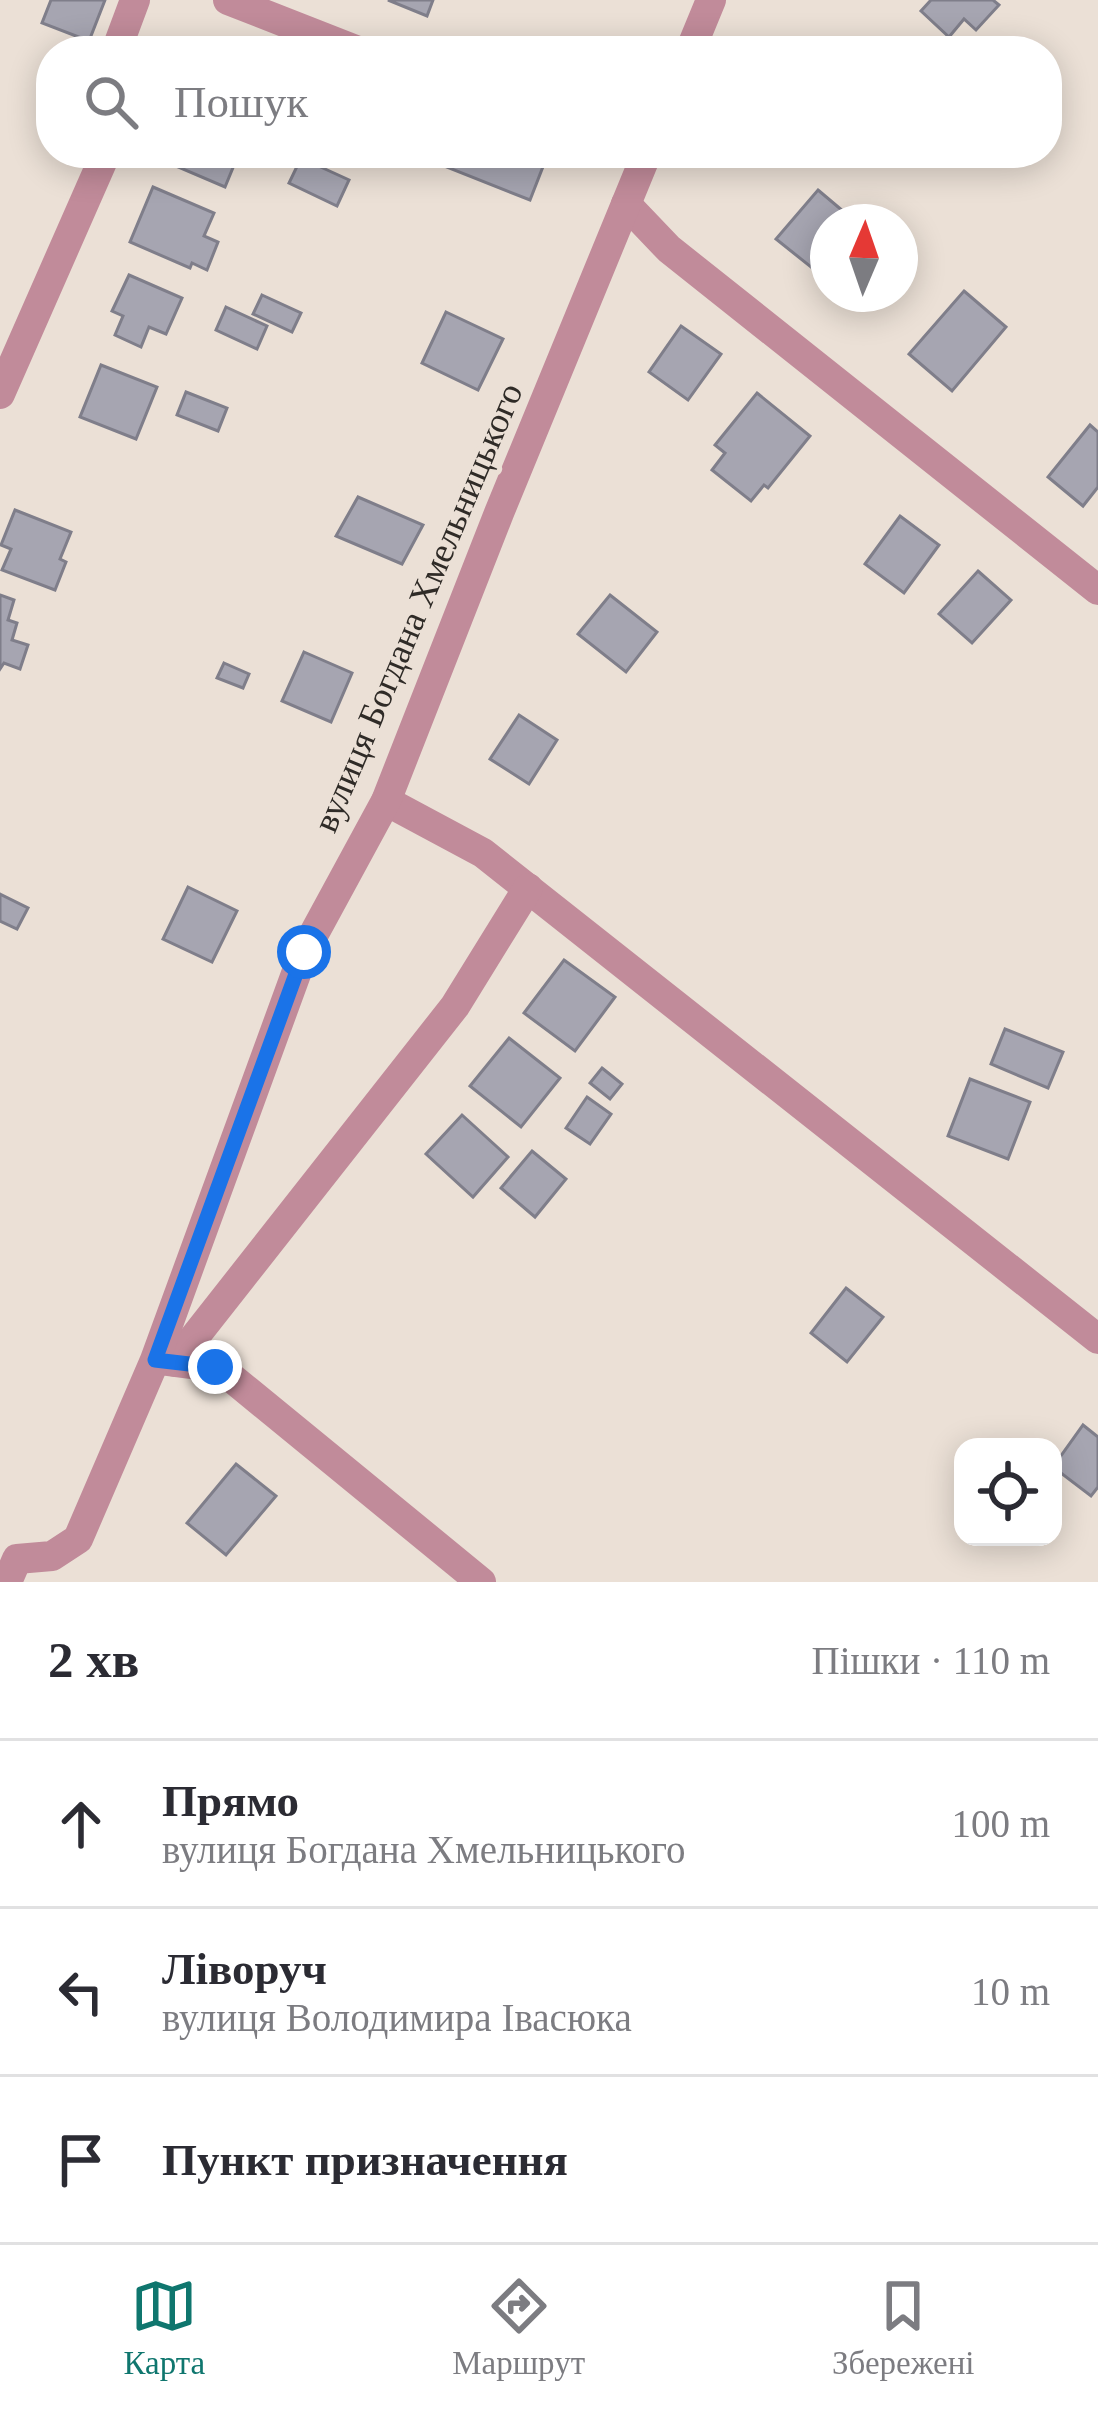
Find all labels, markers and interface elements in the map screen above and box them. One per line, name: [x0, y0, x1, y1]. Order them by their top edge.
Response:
search box: [36, 36, 1062, 168]
icon: search: [78, 69, 144, 135]
text: Пошук: [174, 77, 308, 127]
north arrow: [810, 204, 918, 312]
street label: вулиця Богдана Хмельницького: [305, 377, 531, 838]
route start: [277, 925, 331, 979]
route end: [188, 1340, 242, 1394]
map controls: [954, 1438, 1062, 1546]
button: locate: [954, 1438, 1062, 1546]
text: 2 хв: [48, 1632, 139, 1688]
text: Пішки · 110 m: [812, 1639, 1050, 1682]
text: Прямо: [162, 1776, 299, 1826]
icon: ahead: [48, 1791, 114, 1857]
text: 100 m: [951, 1802, 1050, 1845]
text: вулиця Богдана Хмельницького: [162, 1828, 686, 1871]
text: Ліворуч: [162, 1944, 327, 1994]
icon: left: [48, 1959, 114, 2025]
text: 10 m: [971, 1970, 1050, 2013]
text: вулиця Володимира Івасюка: [162, 1996, 632, 2039]
icon: arrive: [48, 2127, 114, 2193]
text: Пункт призначення: [162, 2135, 568, 2185]
tab: Карта: [123, 2273, 205, 2382]
tab: Маршрут: [452, 2273, 585, 2382]
tab: Збережені: [832, 2273, 975, 2382]

